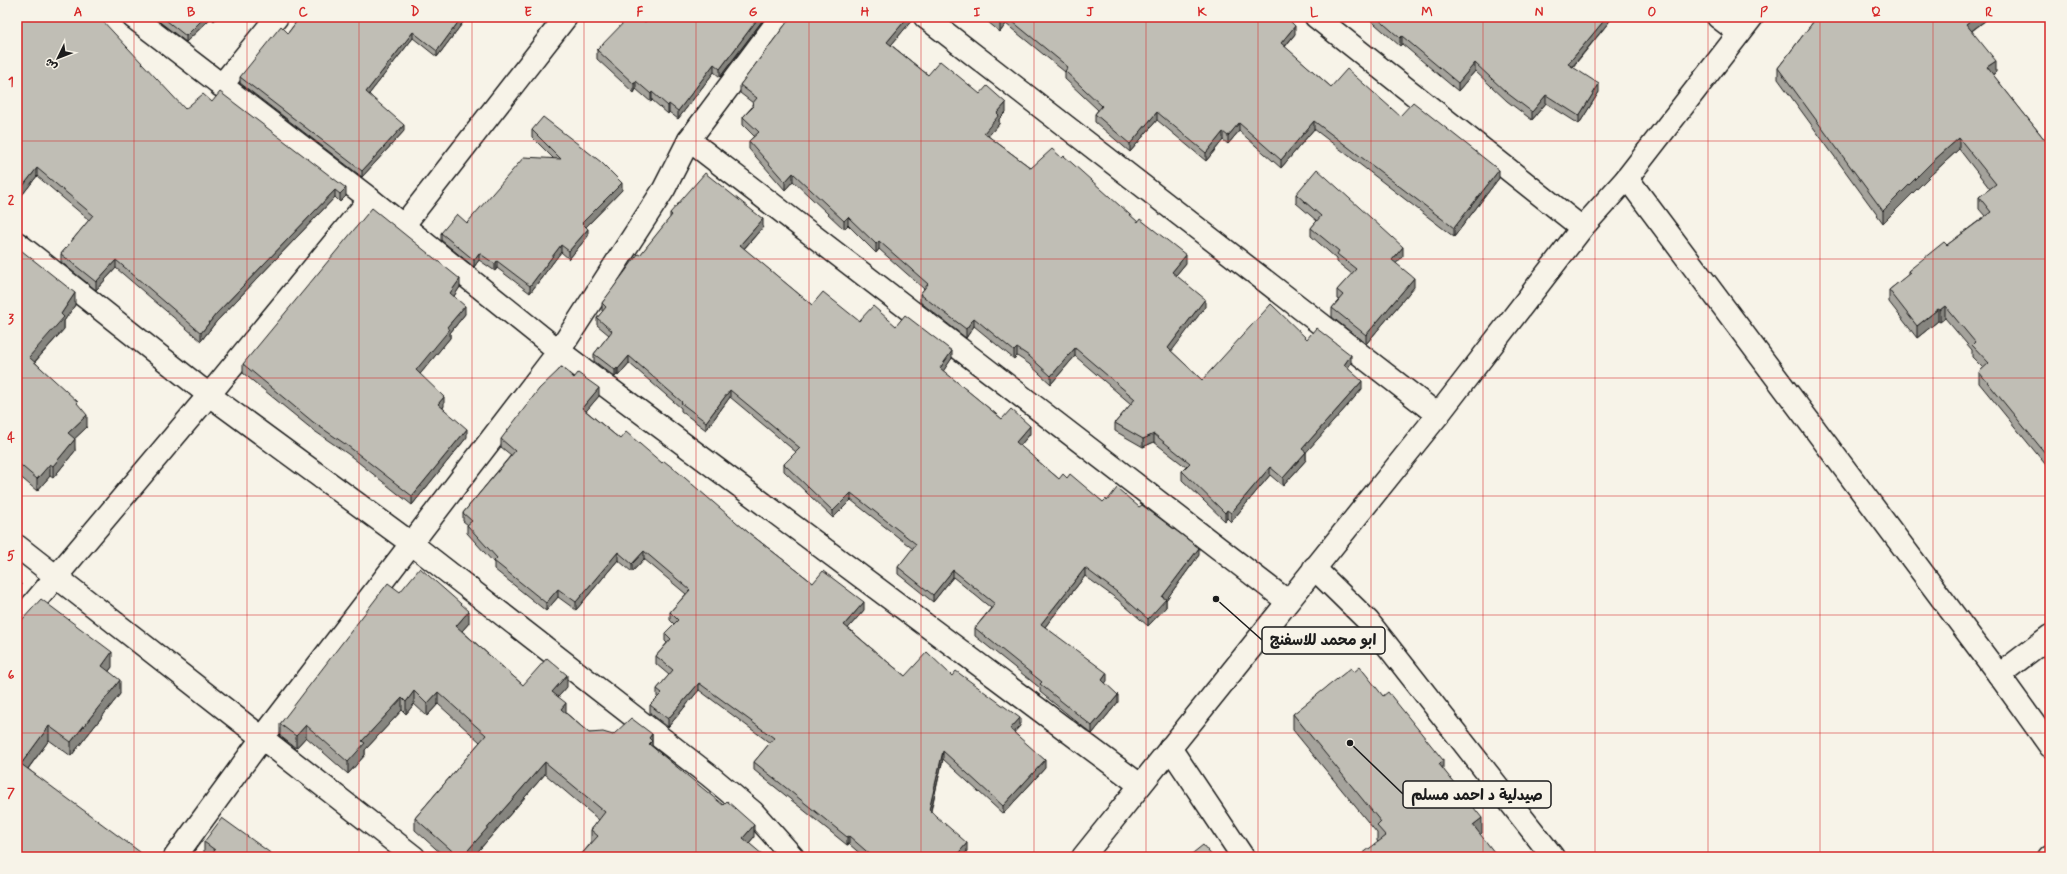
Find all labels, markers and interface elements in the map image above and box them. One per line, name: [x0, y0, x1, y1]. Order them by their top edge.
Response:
text: A: [74, 4, 82, 21]
text: B: [187, 4, 196, 21]
text: C: [298, 4, 308, 21]
text: D: [411, 4, 420, 21]
text: E: [524, 4, 532, 21]
text: F: [637, 4, 644, 21]
text: G: [749, 4, 758, 21]
text: H: [861, 4, 870, 21]
text: I: [974, 4, 981, 21]
text: J: [1086, 4, 1094, 21]
text: K: [1197, 4, 1207, 21]
text: L: [1310, 4, 1319, 21]
text: M: [1421, 4, 1433, 21]
text: N: [1535, 4, 1544, 21]
text: O: [1648, 4, 1657, 21]
text: P: [1760, 4, 1768, 21]
text: Q: [1871, 4, 1881, 21]
text: R: [1985, 4, 1993, 21]
north arrow: [38, 38, 78, 78]
text: ش: [42, 55, 61, 73]
text: 1: [8, 74, 14, 91]
text: 2: [8, 192, 15, 209]
text: 3: [8, 311, 14, 328]
text: 4: [7, 430, 15, 447]
text: 5: [7, 548, 15, 565]
callout: ابو محمد للاسفنج: [1262, 627, 1385, 654]
text: ابو محمد للاسفنج: [1270, 631, 1376, 651]
text: 6: [8, 667, 15, 684]
callout: صيدلية د احمد مسلم: [1403, 781, 1551, 808]
text: 7: [7, 785, 15, 802]
text: صيدلية د احمد مسلم: [1411, 786, 1543, 806]

